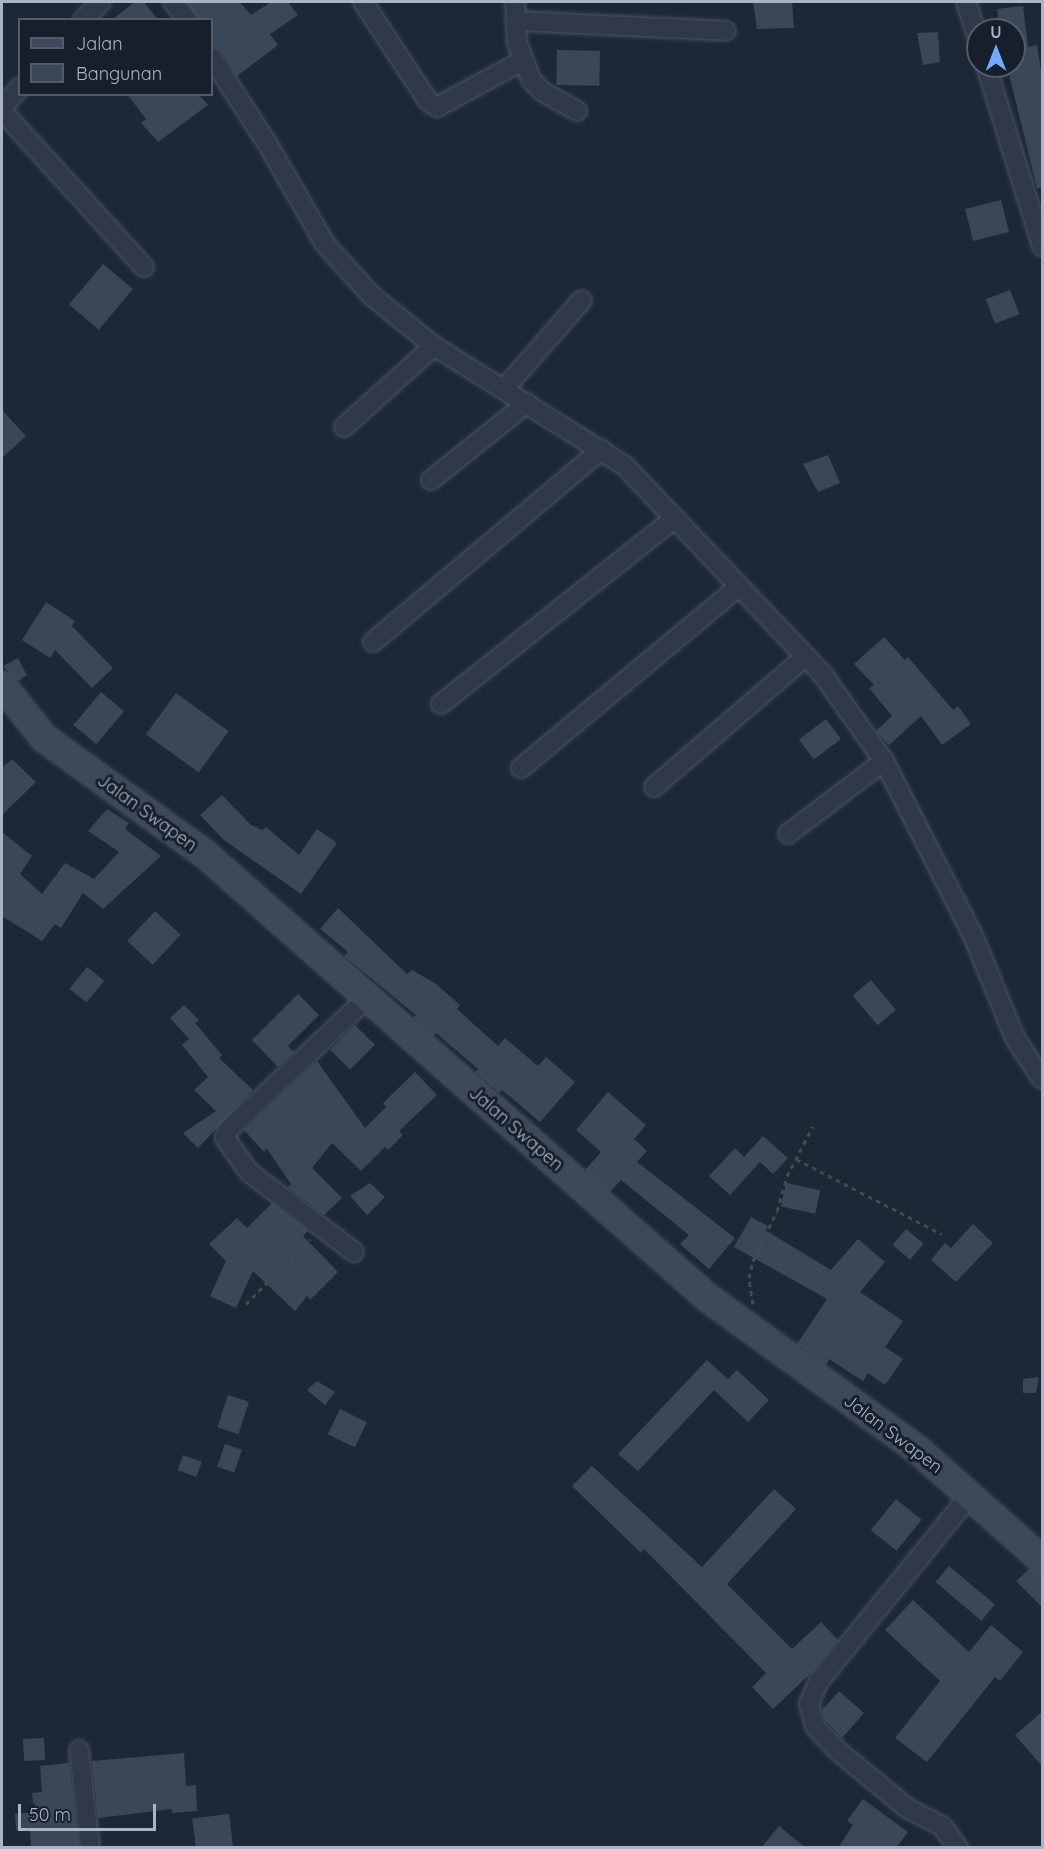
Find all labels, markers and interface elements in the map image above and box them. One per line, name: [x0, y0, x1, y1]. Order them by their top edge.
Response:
legend: [18, 18, 213, 96]
north arrow: [966, 18, 1026, 78]
text: U: [990, 22, 1002, 42]
text: Jalan: [76, 32, 123, 55]
text: Bangunan: [76, 62, 162, 85]
street label: Jalan Swapen: [93, 770, 201, 856]
street label: Jalan Swapen: [465, 1082, 567, 1176]
street label: Jalan Swapen: [840, 1390, 946, 1478]
scale bar: [21, 1792, 159, 1830]
text: 50 m: [29, 1803, 71, 1826]

